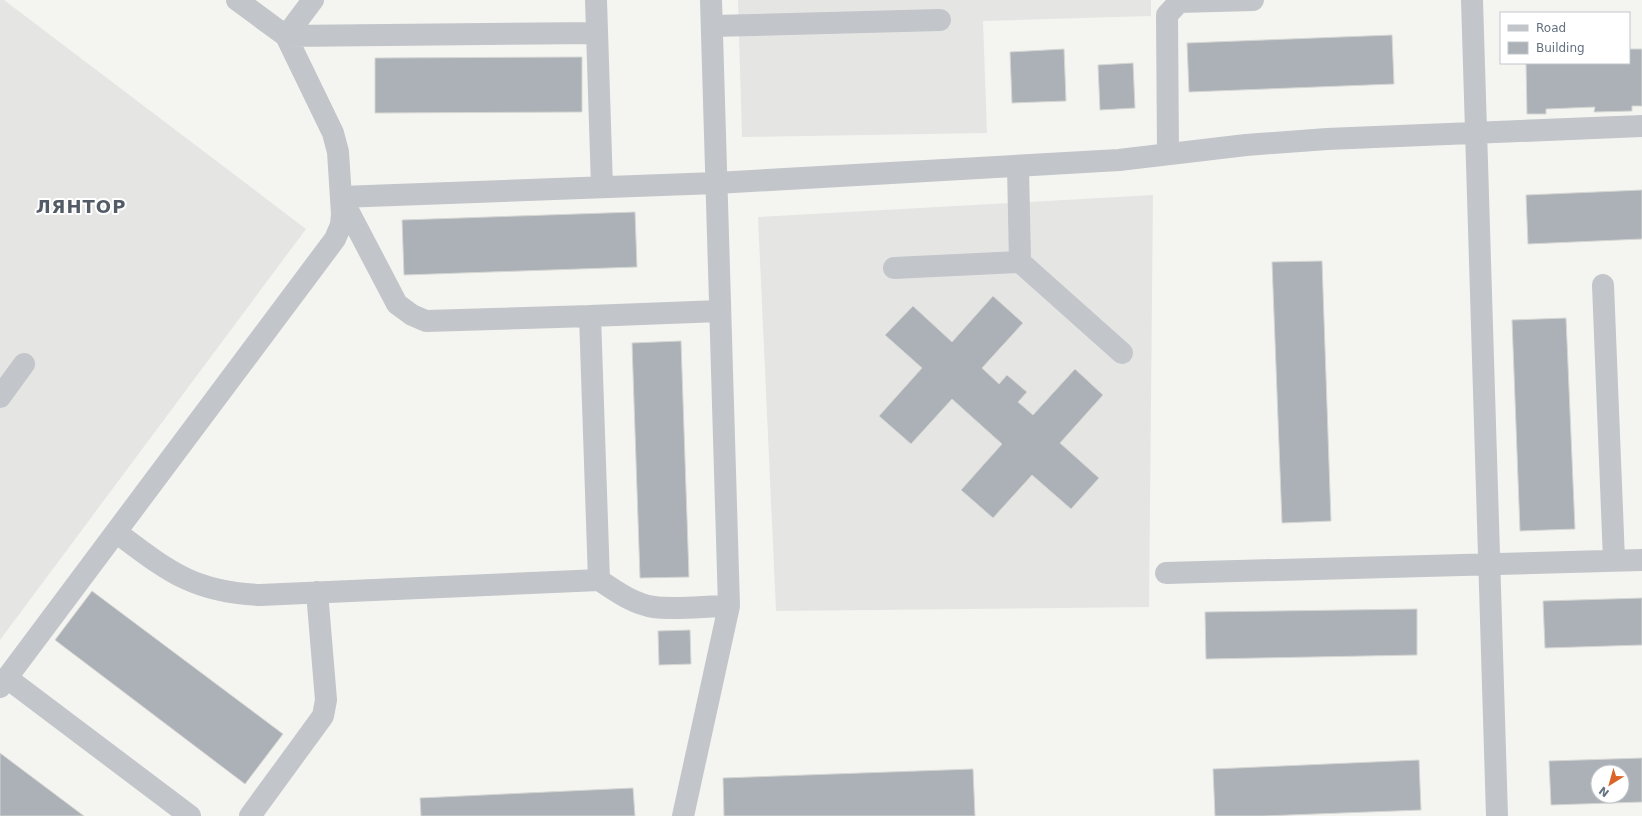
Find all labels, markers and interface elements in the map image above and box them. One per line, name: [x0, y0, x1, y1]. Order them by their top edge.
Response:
legend: [1500, 12, 1630, 64]
text: Road: [1536, 21, 1566, 35]
text: Building: [1536, 41, 1585, 55]
district label: ЛЯНТОР: [36, 196, 126, 217]
north arrow: [1590, 764, 1630, 804]
text: N: [1597, 784, 1612, 800]

